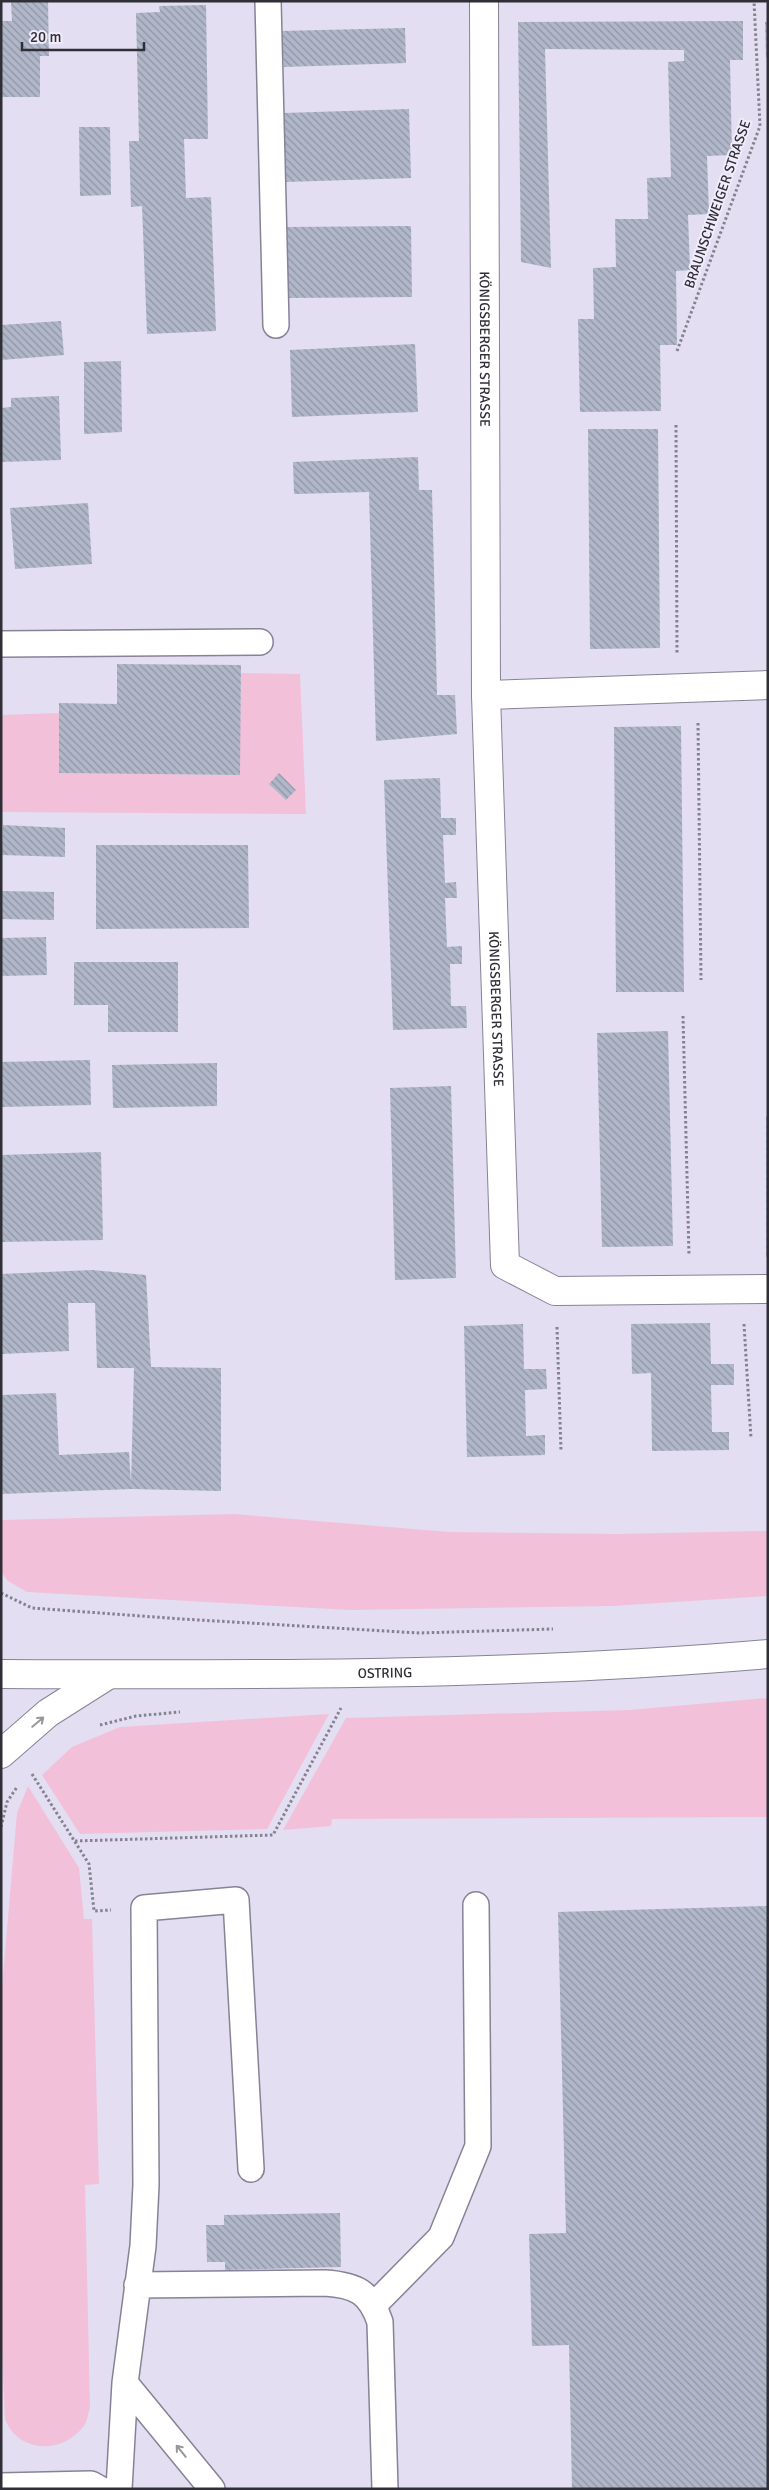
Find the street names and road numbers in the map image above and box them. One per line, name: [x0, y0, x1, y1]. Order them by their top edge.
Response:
street label: BRAUNSCHWEIGER STRASSE: [681, 118, 754, 290]
street label: KÖNIGSBERGER STRASSE: [476, 271, 493, 427]
street label: KÖNIGSBERGER STRASSE: [485, 931, 507, 1087]
street label: OSTRING: [358, 1664, 412, 1682]

